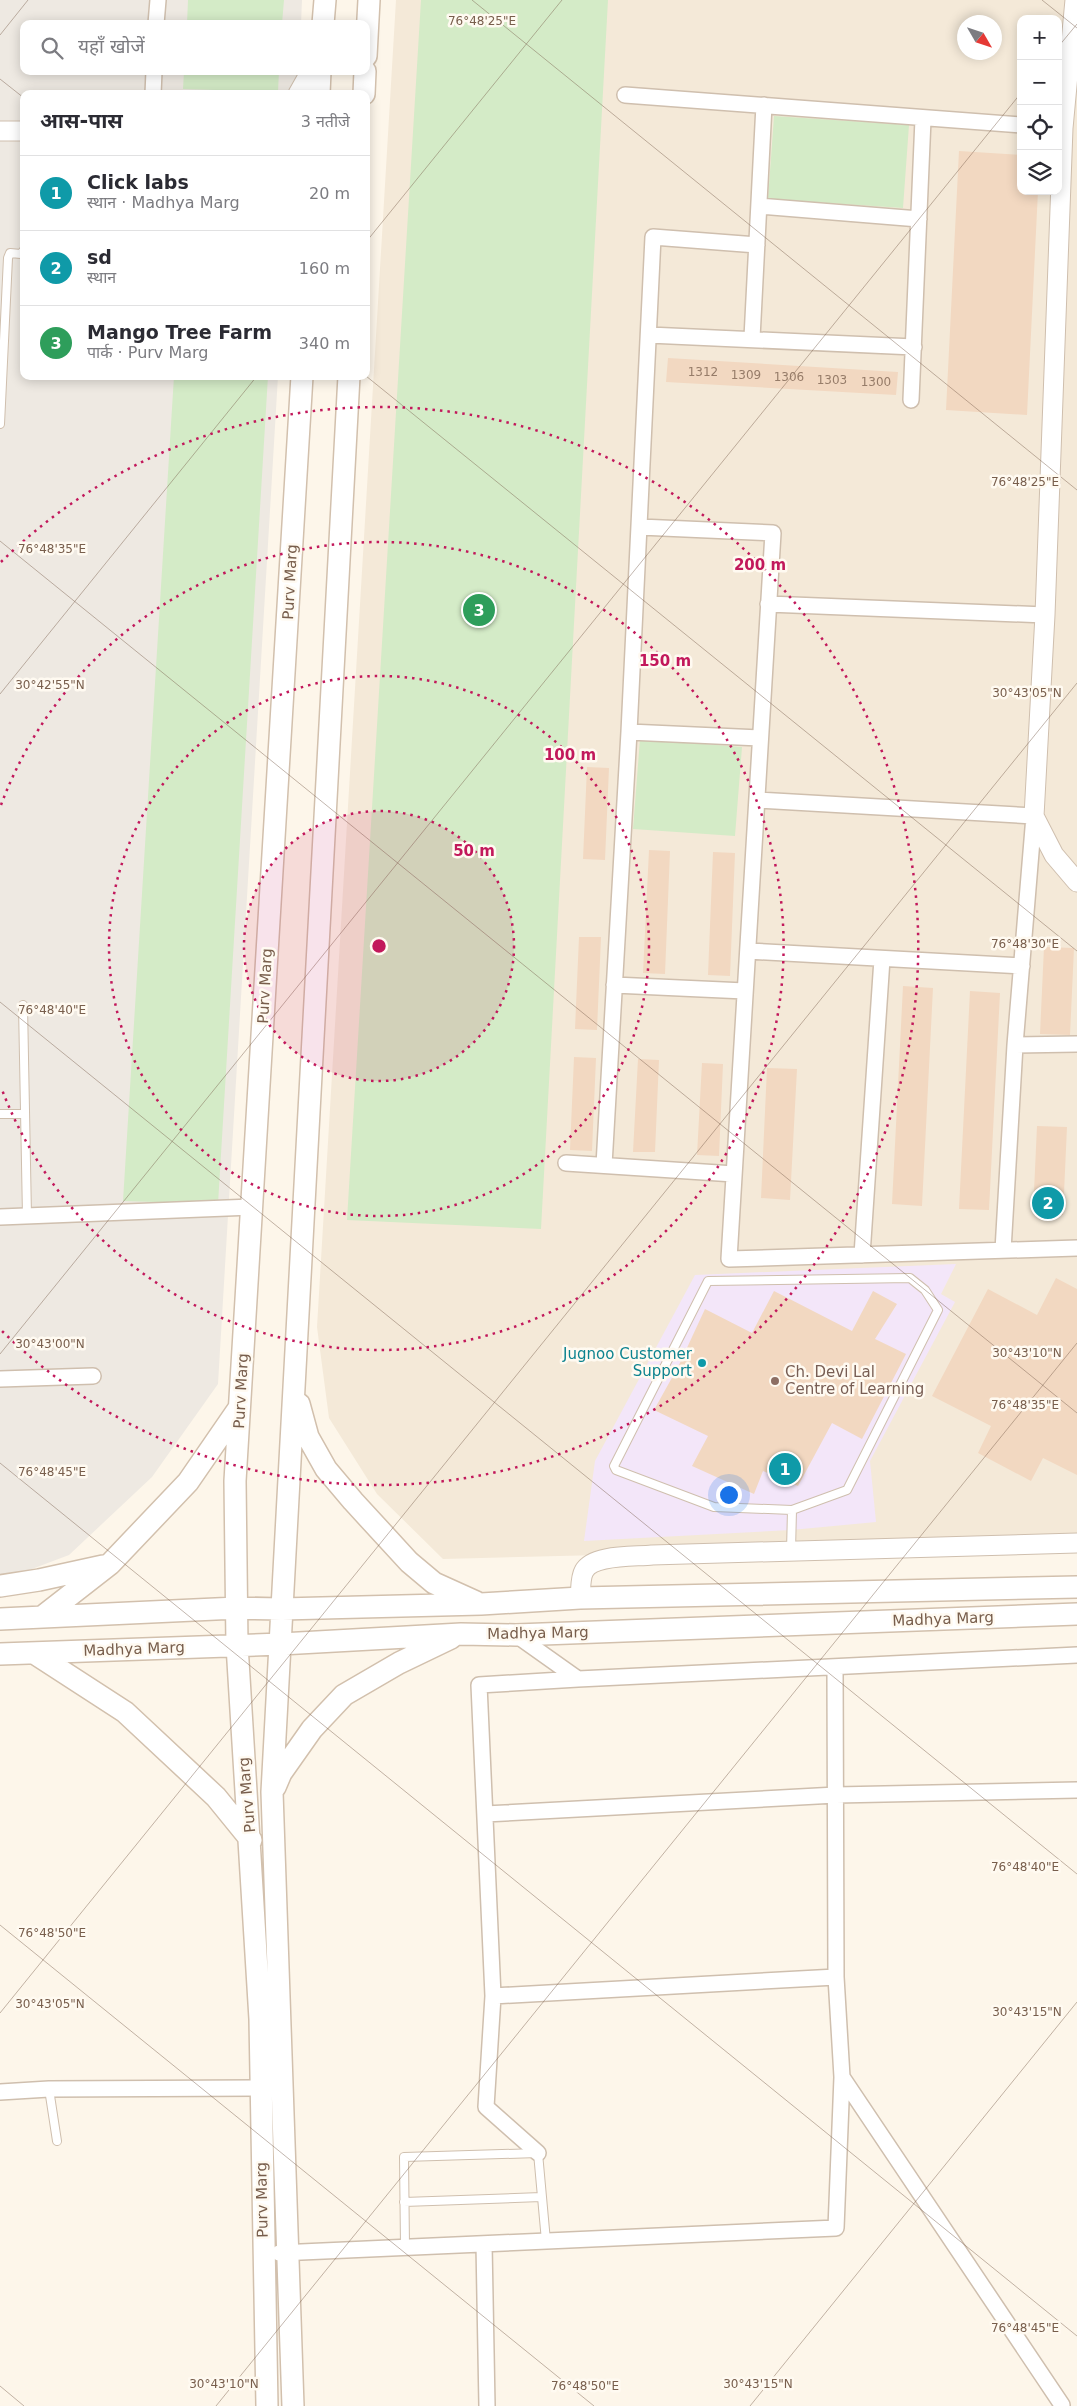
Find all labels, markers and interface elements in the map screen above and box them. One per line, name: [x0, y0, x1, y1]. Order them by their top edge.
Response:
text: 76°48'25"E: [448, 14, 516, 28]
north arrow: [957, 15, 1002, 60]
map controls: [1017, 15, 1062, 195]
button: +: [1017, 15, 1062, 60]
search box: [20, 20, 370, 75]
icon: search: [38, 34, 66, 62]
text: यहाँ खोजें: [78, 35, 145, 57]
button: −: [1017, 60, 1062, 105]
button: locate: [1017, 105, 1062, 150]
text: आस-पास: [40, 109, 123, 133]
text: 3 नतीजे: [301, 112, 350, 131]
button: layers: [1017, 150, 1062, 195]
text: Click labs: [87, 171, 189, 193]
text: 1: [50, 184, 62, 203]
text: 20 m: [309, 184, 350, 203]
text: स्थान · Madhya Marg: [87, 193, 240, 212]
text: sd: [87, 246, 112, 268]
text: 2: [50, 259, 62, 278]
text: 160 m: [299, 259, 350, 278]
text: स्थान: [87, 268, 116, 287]
text: Mango Tree Farm: [87, 321, 272, 343]
text: 3: [50, 334, 62, 353]
text: 340 m: [299, 334, 350, 353]
text: पार्क · Purv Marg: [87, 343, 208, 362]
house number: 1312: [688, 365, 718, 379]
house number: 1309: [731, 368, 761, 382]
house number: 1306: [774, 370, 804, 384]
house number: 1303: [817, 373, 847, 387]
house number: 1300: [861, 375, 891, 389]
text: 76°48'25"E: [991, 475, 1059, 489]
text: 76°48'35"E: [18, 542, 86, 556]
street label: Purv Marg: [279, 544, 301, 620]
text: 200 m: [734, 556, 786, 574]
pin: 3: [463, 591, 495, 629]
text: 150 m: [639, 652, 691, 670]
text: 30°42'55"N: [15, 678, 85, 692]
text: 30°43'05"N: [992, 686, 1062, 700]
text: 100 m: [544, 746, 596, 764]
text: 50 m: [453, 842, 495, 860]
centre of rings: [370, 937, 388, 955]
text: 76°48'30"E: [991, 937, 1059, 951]
street label: Purv Marg: [254, 948, 276, 1024]
text: 76°48'40"E: [18, 1003, 86, 1017]
pin: 2: [1032, 1184, 1064, 1222]
text: 30°43'00"N: [15, 1337, 85, 1351]
place label: Jugnoo Customer Support: [562, 1345, 693, 1380]
text: 30°43'10"N: [992, 1346, 1062, 1360]
street label: Purv Marg: [230, 1353, 252, 1429]
marker: Jugnoo Customer Support: [696, 1357, 708, 1369]
place label: Ch. Devi Lal Centre of Learning: [785, 1363, 924, 1398]
marker: Ch. Devi Lal Centre of Learning: [769, 1375, 781, 1387]
text: 76°48'35"E: [991, 1398, 1059, 1412]
pin: 1: [769, 1450, 801, 1488]
text: 76°48'45"E: [18, 1465, 86, 1479]
your location: [716, 1482, 742, 1508]
street label: Madhya Marg: [892, 1608, 994, 1630]
street label: Madhya Marg: [487, 1623, 589, 1643]
street label: Madhya Marg: [83, 1638, 185, 1660]
street label: Purv Marg: [235, 1757, 259, 1833]
text: 76°48'40"E: [991, 1860, 1059, 1874]
text: 76°48'50"E: [18, 1926, 86, 1940]
text: 30°43'05"N: [15, 1997, 85, 2011]
text: 30°43'15"N: [992, 2005, 1062, 2019]
street label: Purv Marg: [252, 2162, 272, 2238]
text: 76°48'45"E: [991, 2321, 1059, 2335]
text: 30°43'10"N: [189, 2377, 259, 2391]
text: 30°43'15"N: [723, 2377, 793, 2391]
text: 76°48'50"E: [551, 2379, 619, 2393]

